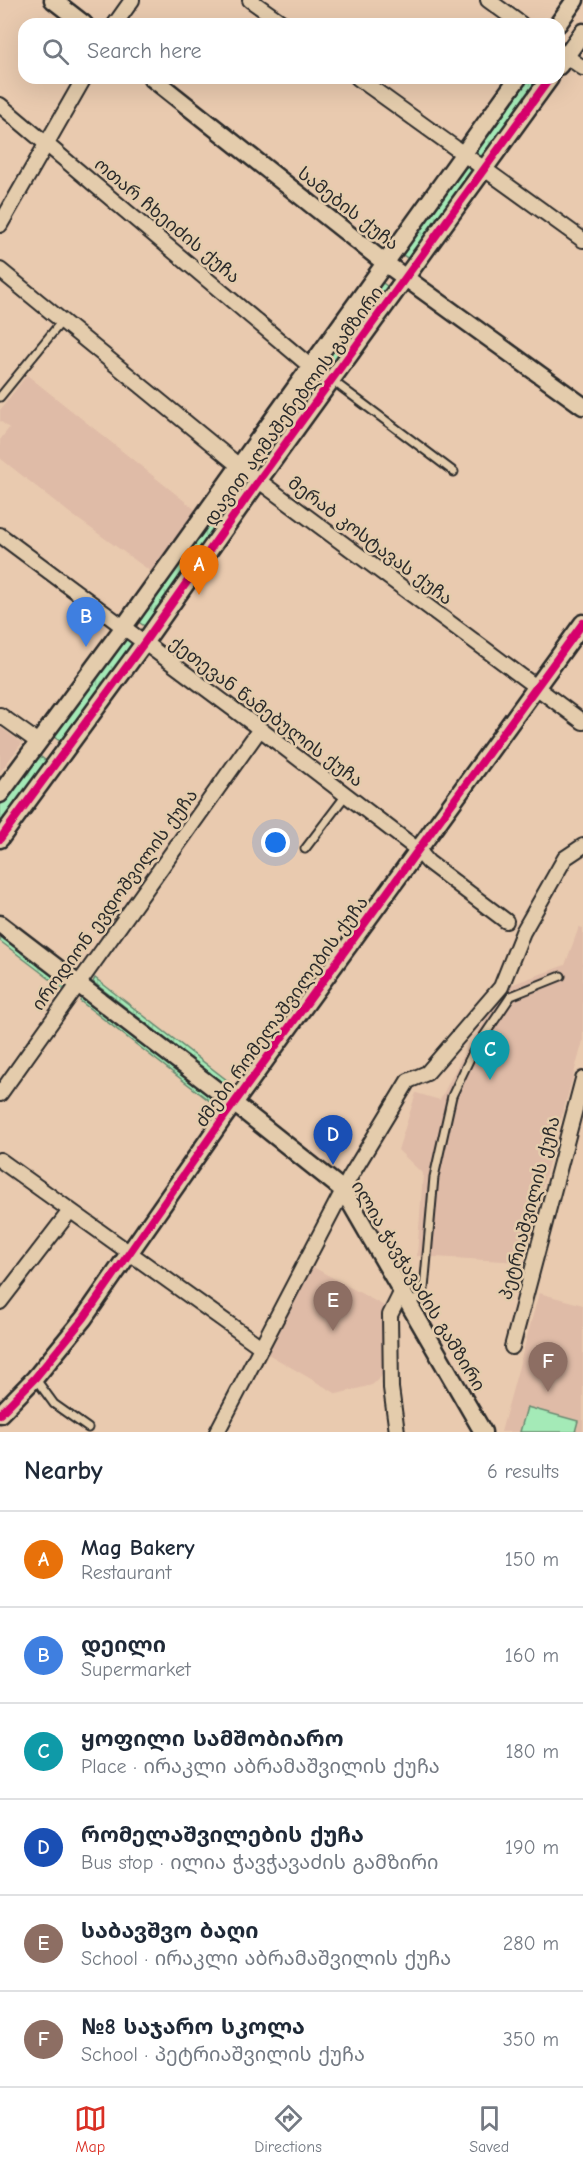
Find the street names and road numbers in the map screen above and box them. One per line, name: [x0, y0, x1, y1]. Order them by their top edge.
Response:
street label: ოთარ ჩხეიძის ქუჩა: [90, 154, 244, 288]
street label: სამების ქუჩა: [293, 163, 403, 255]
street label: დავით აღმაშენებლის გამზირი: [200, 282, 388, 530]
street label: მერაბ კოსტავას ქუჩა: [284, 472, 456, 610]
street label: ქეთევან წამებულის ქუჩა: [165, 632, 367, 792]
street label: იროდიონ ევდოშვილის ქუჩა: [28, 785, 202, 1015]
street label: ძმები რომელაშვილების ქუჩა: [191, 893, 373, 1131]
street label: პეტრიაშვილის ქუჩა: [495, 1114, 565, 1302]
street label: ილია ჭავჭავაძის გამზირი: [347, 1177, 489, 1395]

